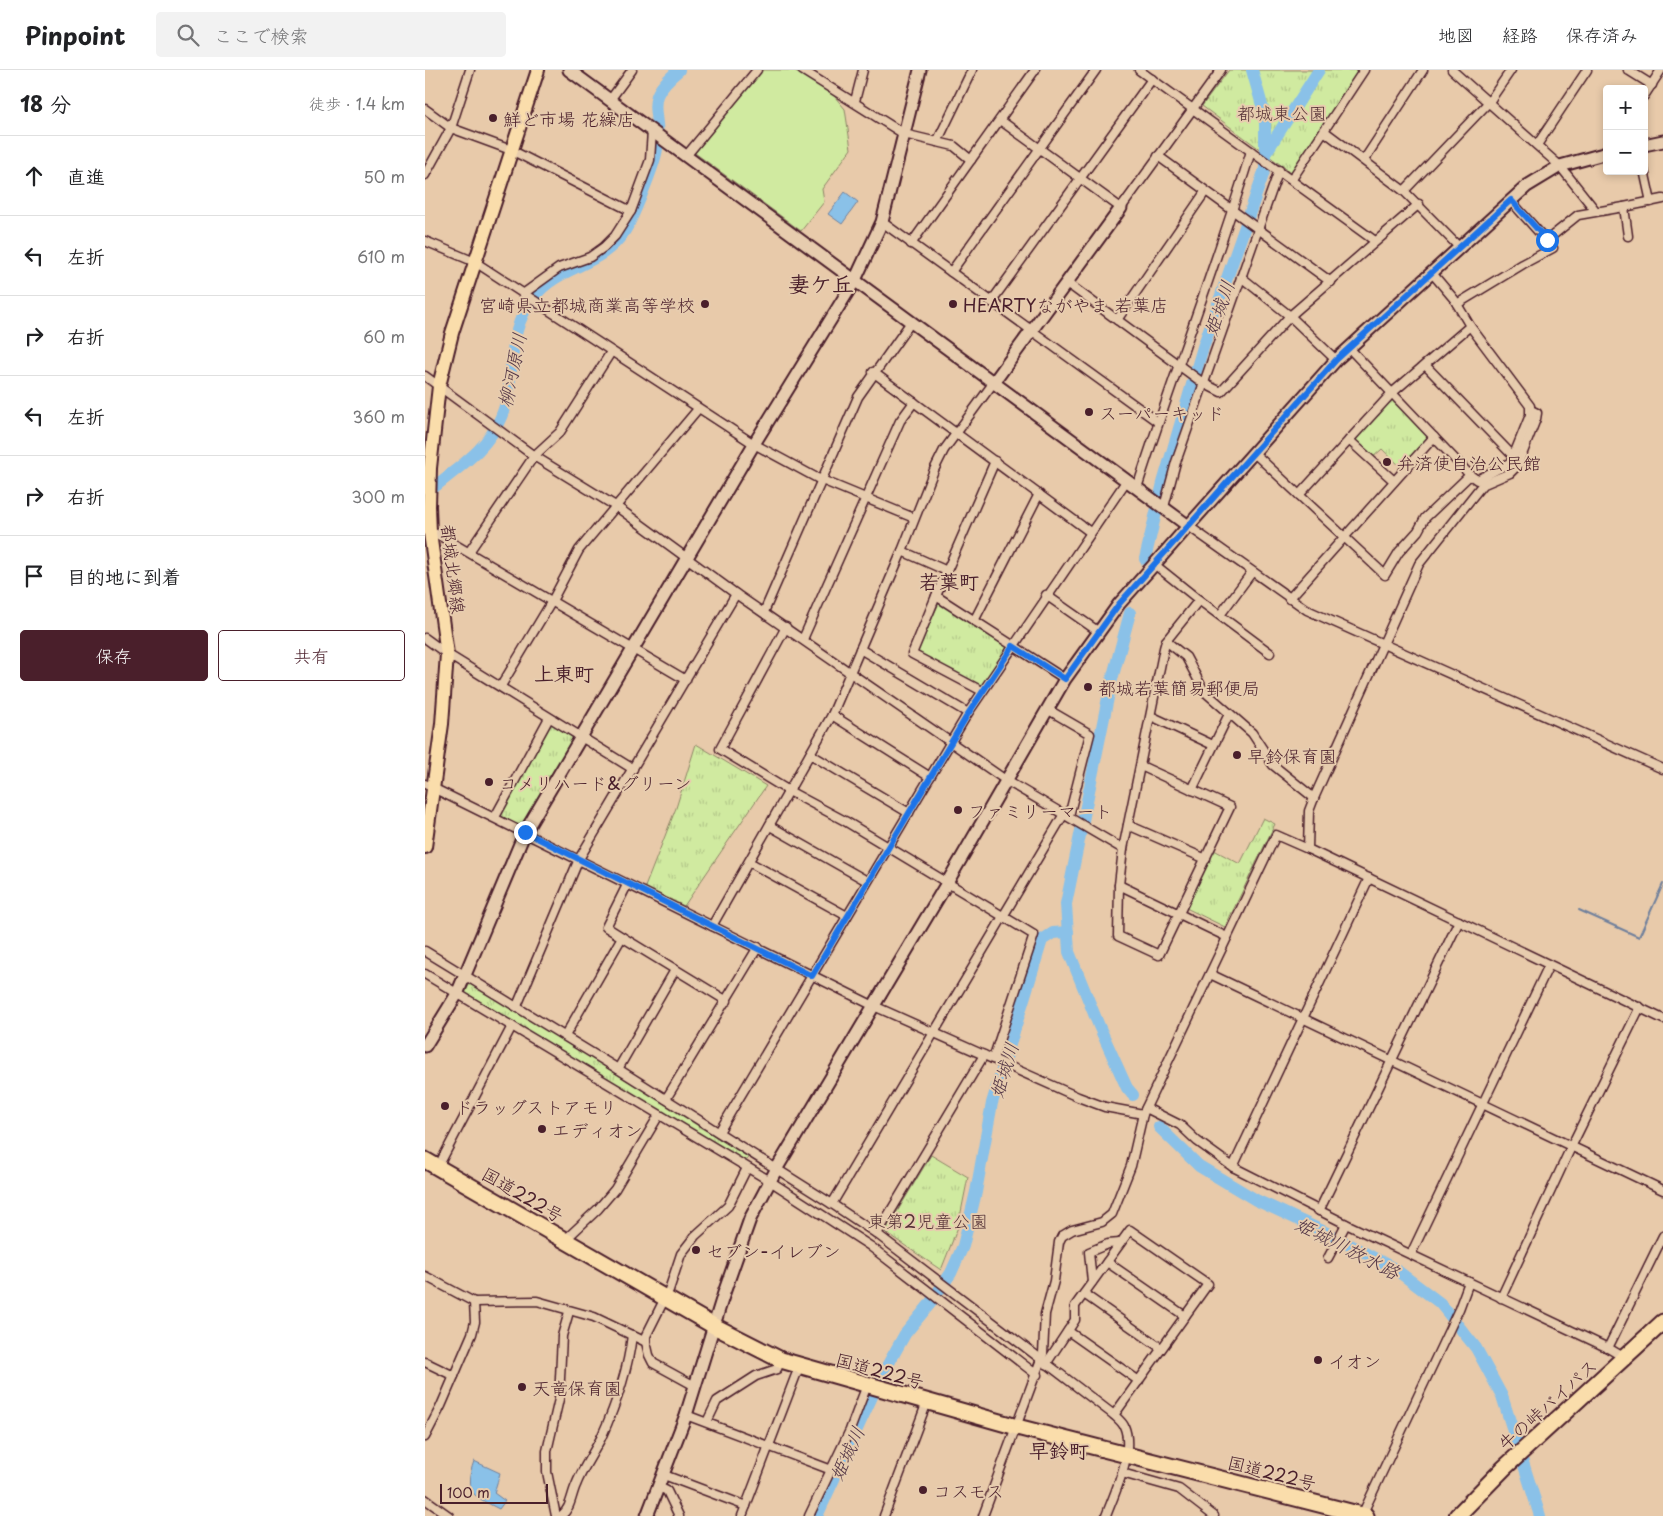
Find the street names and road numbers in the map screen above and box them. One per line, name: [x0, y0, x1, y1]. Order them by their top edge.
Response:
street label: 都城北郷線: [435, 523, 473, 615]
street label: 国道222号: [477, 1160, 569, 1228]
street label: 国道222号: [833, 1345, 927, 1395]
street label: 牛の峠バイパス: [1491, 1352, 1603, 1456]
street label: 国道222号: [1225, 1448, 1319, 1496]

